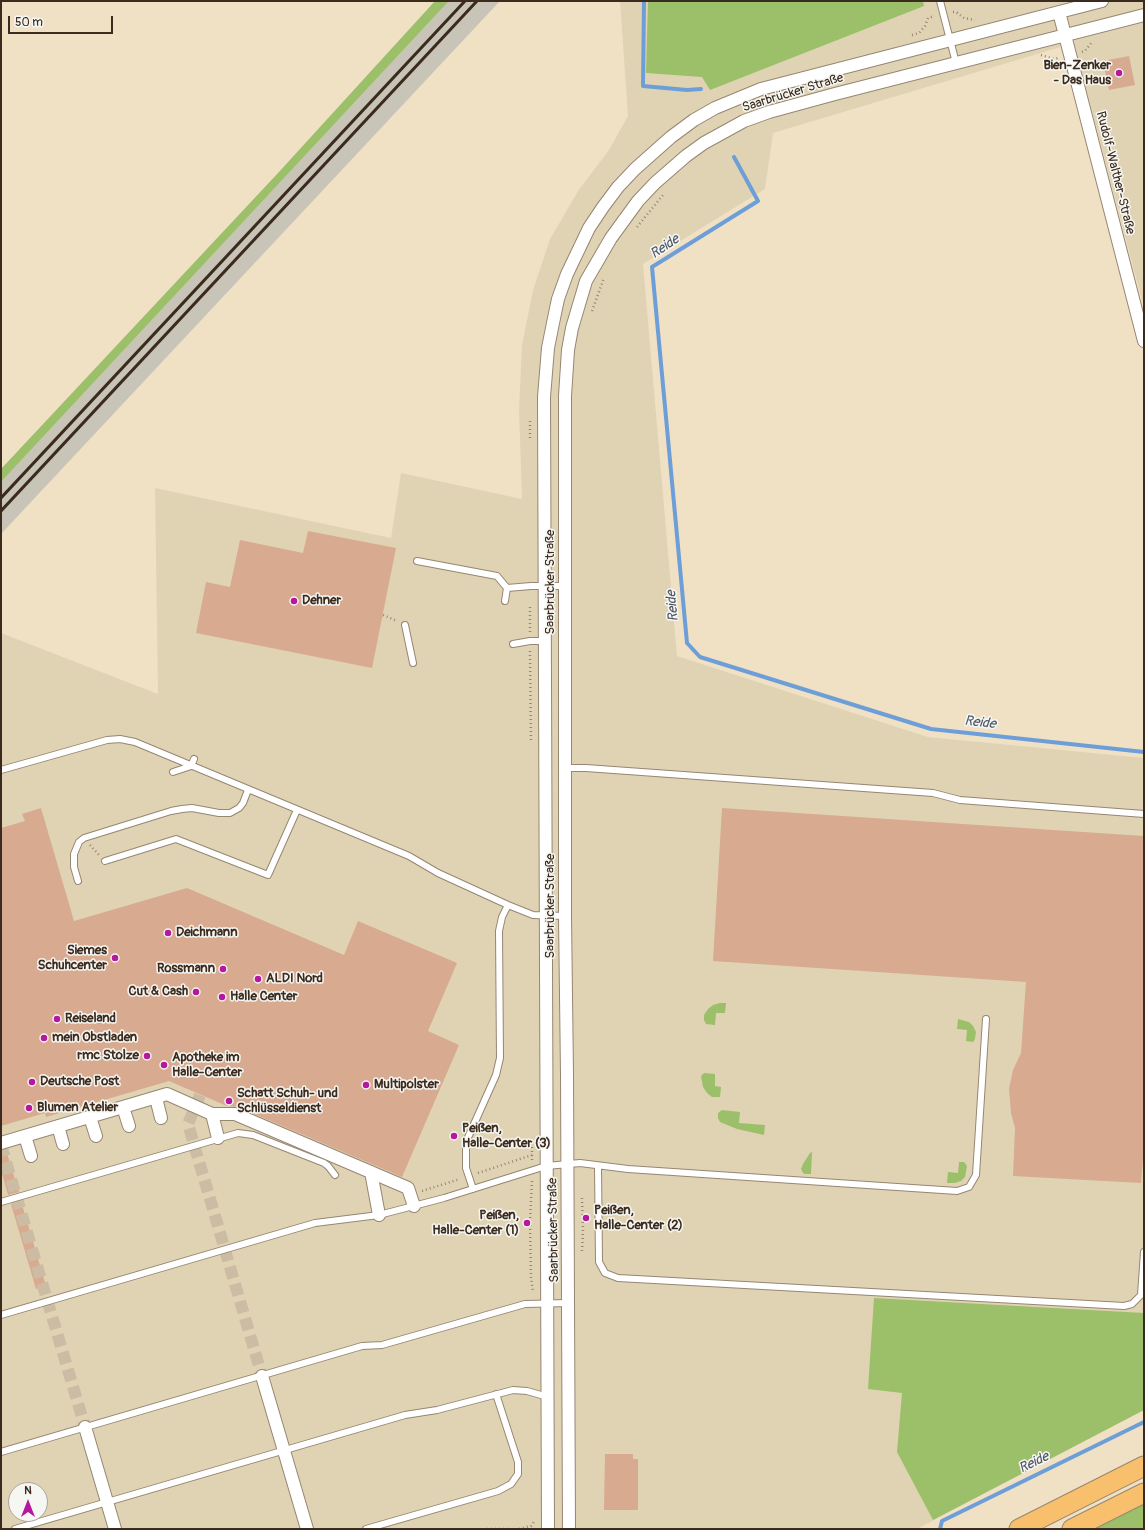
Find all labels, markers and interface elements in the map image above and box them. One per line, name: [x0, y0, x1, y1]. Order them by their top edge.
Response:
scale bar: [10, 8, 115, 34]
text: 50 m: [15, 15, 43, 30]
place label: Bien-Zenker - Das Haus: [1043, 58, 1111, 89]
marker: Bien-Zenker - Das Haus: [1114, 68, 1124, 78]
street label: Saarbrücker Straße: [741, 70, 845, 116]
street label: Rudolf-Walther-Straße: [1092, 110, 1138, 236]
water label: Reide: [647, 231, 683, 263]
street label: Saarbrücker Straße: [543, 530, 559, 634]
water label: Reide: [663, 590, 683, 622]
place label: Dehner: [302, 593, 341, 609]
marker: Dehner: [289, 596, 299, 606]
water label: Reide: [964, 713, 996, 733]
street label: Saarbrücker Straße: [543, 854, 559, 958]
place label: Deichmann: [176, 925, 237, 941]
marker: Deichmann: [163, 928, 173, 938]
place label: Siemes Schuhcenter: [38, 943, 107, 974]
marker: Siemes Schuhcenter: [110, 953, 120, 963]
place label: Rossmann: [157, 961, 215, 977]
marker: Rossmann: [218, 964, 228, 974]
place label: ALDI Nord: [266, 971, 323, 987]
marker: ALDI Nord: [253, 974, 263, 984]
place label: Cut & Cash: [128, 984, 188, 1000]
marker: Cut & Cash: [191, 987, 201, 997]
place label: Halle Center: [230, 989, 297, 1005]
marker: Halle Center: [217, 992, 227, 1002]
place label: Reiseland: [65, 1011, 116, 1027]
marker: Reiseland: [52, 1014, 62, 1024]
place label: mein Obstladen: [52, 1030, 137, 1046]
marker: mein Obstladen: [39, 1033, 49, 1043]
place label: rmc Stolze: [77, 1048, 139, 1064]
place label: Apotheke im Halle-Center: [172, 1050, 242, 1081]
marker: rmc Stolze: [142, 1051, 152, 1061]
marker: Apotheke im Halle-Center: [159, 1060, 169, 1070]
place label: Deutsche Post: [40, 1074, 119, 1090]
marker: Deutsche Post: [27, 1077, 37, 1087]
place label: Multipolster: [374, 1077, 439, 1093]
marker: Multipolster: [361, 1080, 371, 1090]
place label: Schatt Schuh- und Schlüsseldienst: [237, 1086, 338, 1117]
marker: Schatt Schuh- und Schlüsseldienst: [224, 1096, 234, 1106]
place label: Blumen Atelier: [37, 1100, 118, 1116]
marker: Blumen Atelier: [24, 1103, 34, 1113]
place label: Peißen, Halle-Center (3): [462, 1121, 551, 1152]
marker: Peißen, Halle-Center (3): [449, 1131, 459, 1141]
street label: Saarbrücker Straße: [545, 1177, 563, 1283]
place label: Peißen, Halle-Center (2): [594, 1203, 683, 1234]
place label: Peißen, Halle-Center (1): [432, 1208, 519, 1239]
marker: Peißen, Halle-Center (2): [581, 1213, 591, 1223]
marker: Peißen, Halle-Center (1): [522, 1218, 532, 1228]
water label: Reide: [1016, 1449, 1052, 1477]
north arrow: [8, 1482, 48, 1522]
text: N: [24, 1484, 32, 1497]

